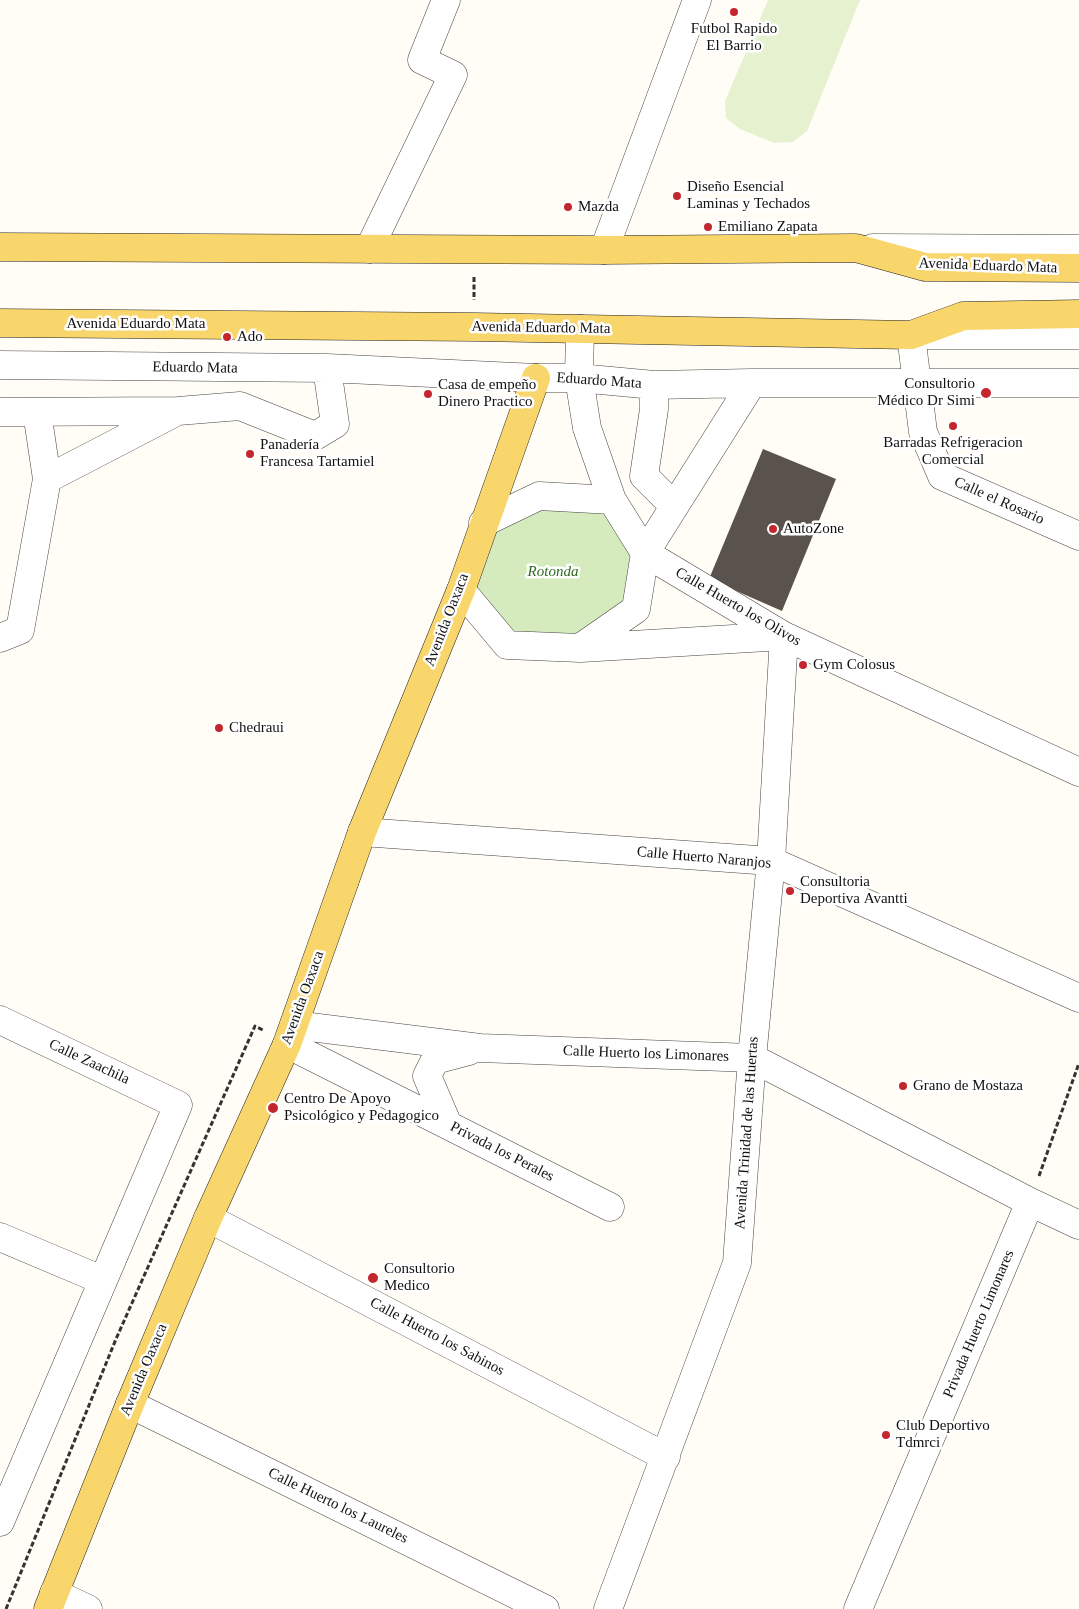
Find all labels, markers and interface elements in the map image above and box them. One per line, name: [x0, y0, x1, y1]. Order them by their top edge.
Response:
marker: Futbol Rapido El Barrio: [728, 6, 740, 18]
place label: Futbol Rapido El Barrio: [691, 20, 777, 55]
place label: Diseño Esencial Laminas y Techados: [687, 178, 810, 213]
marker: Diseño Esencial Laminas y Techados: [671, 190, 683, 202]
place label: Mazda: [578, 198, 619, 216]
marker: Mazda: [562, 201, 574, 213]
place label: Emiliano Zapata: [718, 218, 818, 236]
marker: Emiliano Zapata: [702, 221, 714, 233]
street label: Avenida Eduardo Mata: [918, 255, 1058, 277]
street label: Avenida Eduardo Mata: [67, 315, 205, 333]
street label: Avenida Eduardo Mata: [471, 318, 611, 338]
place label: Ado: [237, 328, 263, 346]
marker: Ado: [221, 331, 233, 343]
street label: Eduardo Mata: [152, 358, 238, 378]
street label: Eduardo Mata: [556, 369, 642, 393]
place label: Consultorio Médico Dr Simi: [878, 375, 975, 410]
place label: Casa de empeño Dinero Practico: [438, 376, 536, 411]
marker: Consultorio Médico Dr Simi: [979, 386, 993, 400]
marker: Casa de empeño Dinero Practico: [422, 388, 434, 400]
marker: Barradas Refrigeracion Comercial: [947, 420, 959, 432]
place label: Barradas Refrigeracion Comercial: [883, 434, 1023, 469]
place label: Panadería Francesa Tartamiel: [260, 436, 374, 471]
marker: Panadería Francesa Tartamiel: [244, 448, 256, 460]
street label: Calle el Rosario: [951, 473, 1047, 529]
place label: AutoZone: [783, 520, 844, 538]
marker: AutoZone: [767, 523, 779, 535]
park label: Rotonda: [528, 563, 578, 581]
street label: Calle Huerto los Olivos: [672, 564, 804, 650]
street label: Avenida Oaxaca: [421, 571, 473, 669]
place label: Gym Colosus: [813, 656, 895, 674]
marker: Gym Colosus: [797, 659, 809, 671]
place label: Chedraui: [229, 719, 284, 737]
marker: Chedraui: [213, 722, 225, 734]
street label: Calle Huerto Naranjos: [636, 843, 772, 873]
place label: Consultoria Deportiva Avantti: [800, 873, 908, 908]
marker: Consultoria Deportiva Avantti: [784, 885, 796, 897]
street label: Avenida Oaxaca: [278, 949, 328, 1047]
street label: Calle Zaachila: [46, 1035, 132, 1089]
street label: Avenida Trinidad de las Huertas: [731, 1036, 763, 1230]
street label: Calle Huerto los Limonares: [563, 1042, 729, 1066]
place label: Grano de Mostaza: [913, 1077, 1023, 1095]
marker: Grano de Mostaza: [897, 1080, 909, 1092]
place label: Centro De Apoyo Psicológico y Pedagogico: [284, 1090, 439, 1125]
marker: Centro De Apoyo Psicológico y Pedagogico: [266, 1101, 280, 1115]
street label: Privada los Perales: [447, 1118, 557, 1186]
street label: Privada Huerto Limonares: [940, 1247, 1018, 1401]
place label: Consultorio Medico: [384, 1260, 455, 1295]
marker: Consultorio Medico: [366, 1271, 380, 1285]
street label: Calle Huerto los Sabinos: [367, 1294, 507, 1380]
street label: Avenida Oaxaca: [116, 1321, 172, 1419]
place label: Club Deportivo Tdmrci: [896, 1417, 990, 1452]
marker: Club Deportivo Tdmrci: [880, 1429, 892, 1441]
street label: Calle Huerto los Laureles: [265, 1464, 411, 1548]

